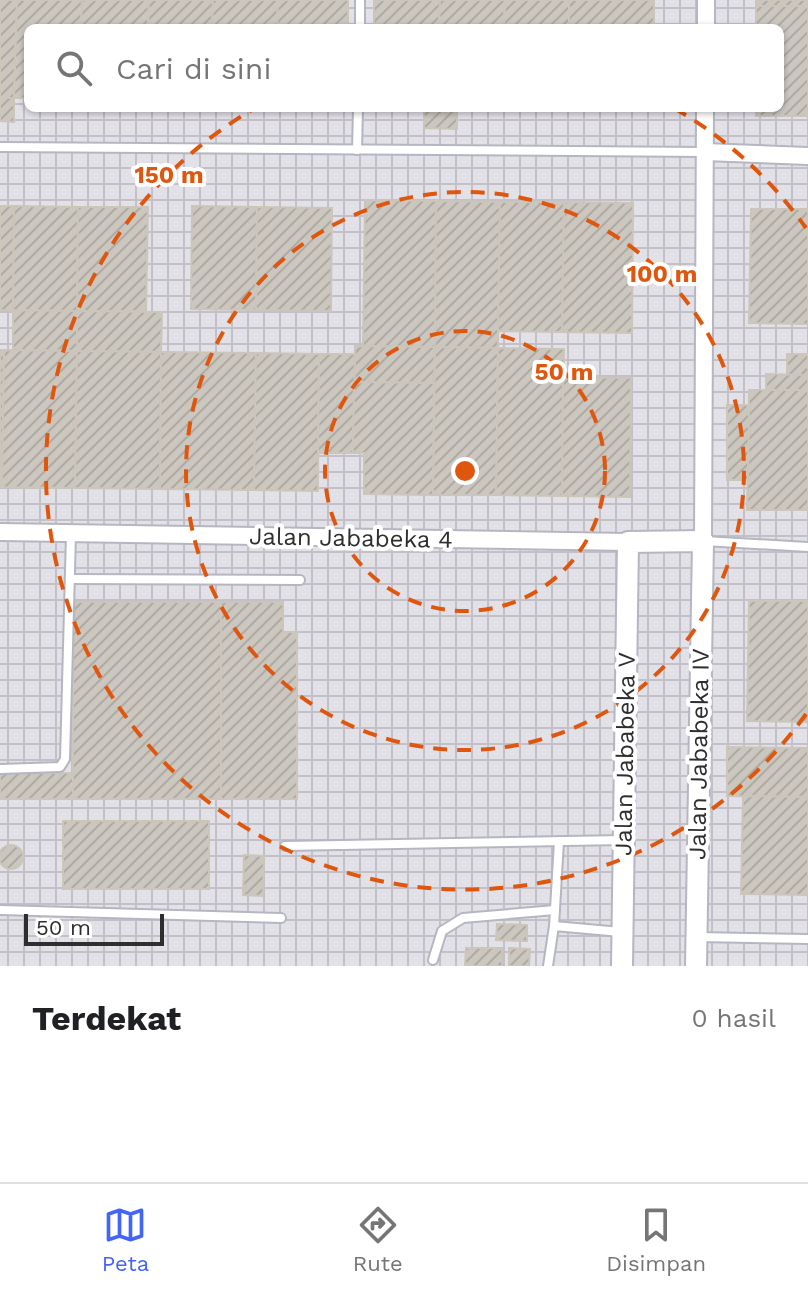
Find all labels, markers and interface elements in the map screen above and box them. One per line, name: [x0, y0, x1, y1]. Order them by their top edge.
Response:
search box: [24, 24, 784, 112]
icon: search: [52, 46, 96, 90]
text: Cari di sini: [116, 51, 271, 86]
text: 150 m: [134, 161, 204, 189]
text: 100 m: [627, 260, 697, 288]
text: 50 m: [535, 358, 593, 386]
centre of rings: [451, 457, 479, 485]
street label: Jalan Jababeka 4: [249, 522, 453, 554]
street label: Jalan Jababeka IV: [683, 648, 715, 860]
street label: Jalan Jababeka V: [609, 652, 641, 856]
scale bar: [24, 910, 164, 946]
text: 50 m: [36, 915, 91, 940]
text: Terdekat: [32, 998, 181, 1038]
text: 0 hasil: [692, 1003, 776, 1033]
tab: Peta: [102, 1203, 149, 1276]
tab: Rute: [353, 1203, 403, 1276]
tab: Disimpan: [606, 1203, 706, 1276]

